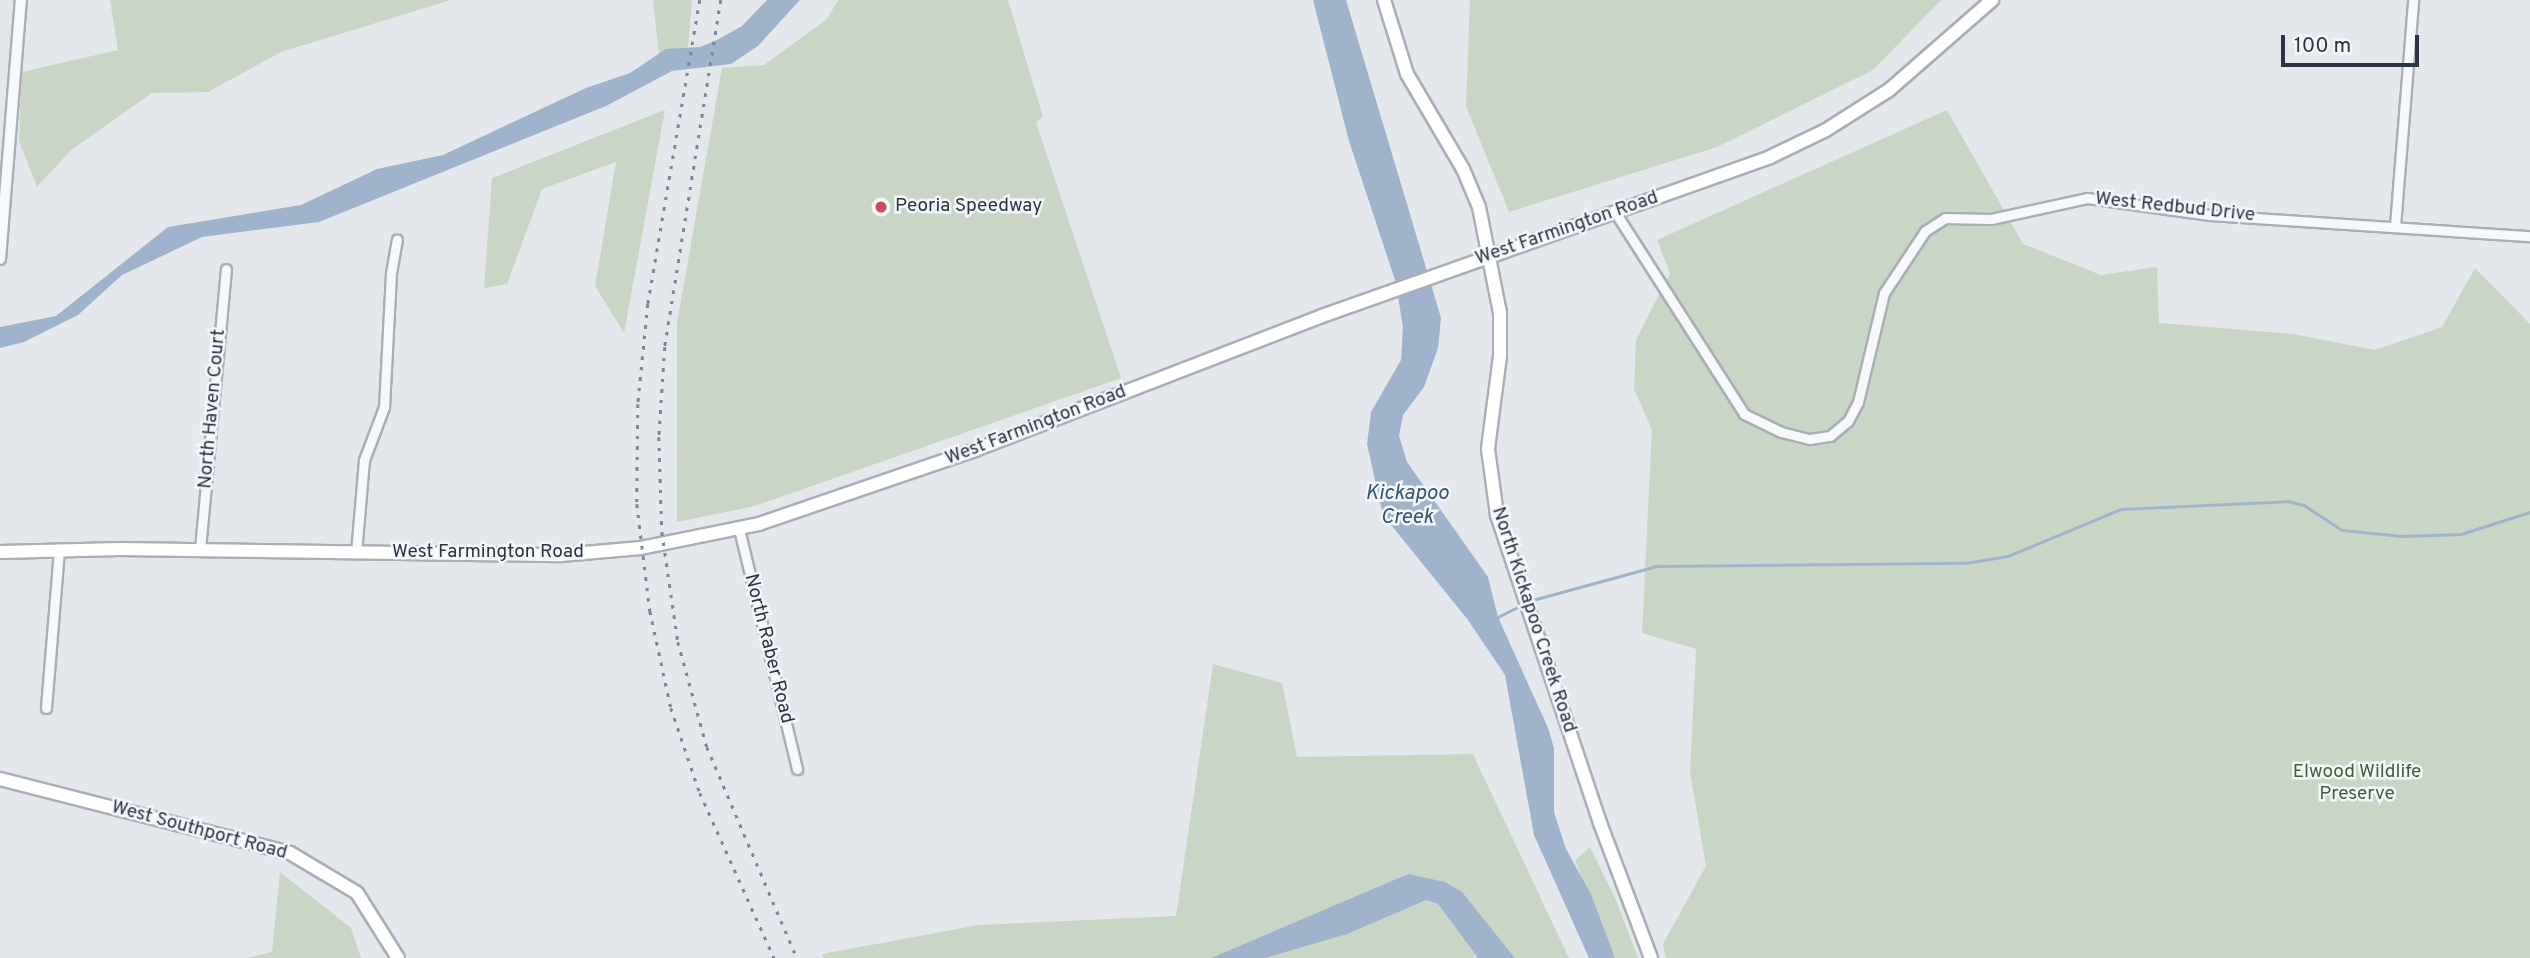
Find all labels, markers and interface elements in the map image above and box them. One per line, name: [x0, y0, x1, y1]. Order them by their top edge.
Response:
scale bar: [2285, 21, 2423, 65]
text: 100 m: [2294, 33, 2351, 60]
street label: West Farmington Road: [1473, 187, 1661, 271]
street label: West Redbud Drive: [2094, 188, 2256, 228]
place label: Peoria Speedway: [895, 196, 1042, 218]
marker: Peoria Speedway: [873, 199, 889, 215]
street label: North Haven Court: [195, 328, 231, 490]
street label: West Farmington Road: [942, 381, 1130, 471]
water label: Kickapoo Creek: [1365, 481, 1449, 531]
street label: North Kickapoo Creek Road: [1486, 504, 1580, 736]
street label: West Farmington Road: [392, 542, 584, 564]
street label: North Raber Road: [738, 572, 798, 726]
park label: Elwood Wildlife Preserve: [2292, 762, 2422, 806]
street label: West Southport Road: [109, 797, 289, 865]

